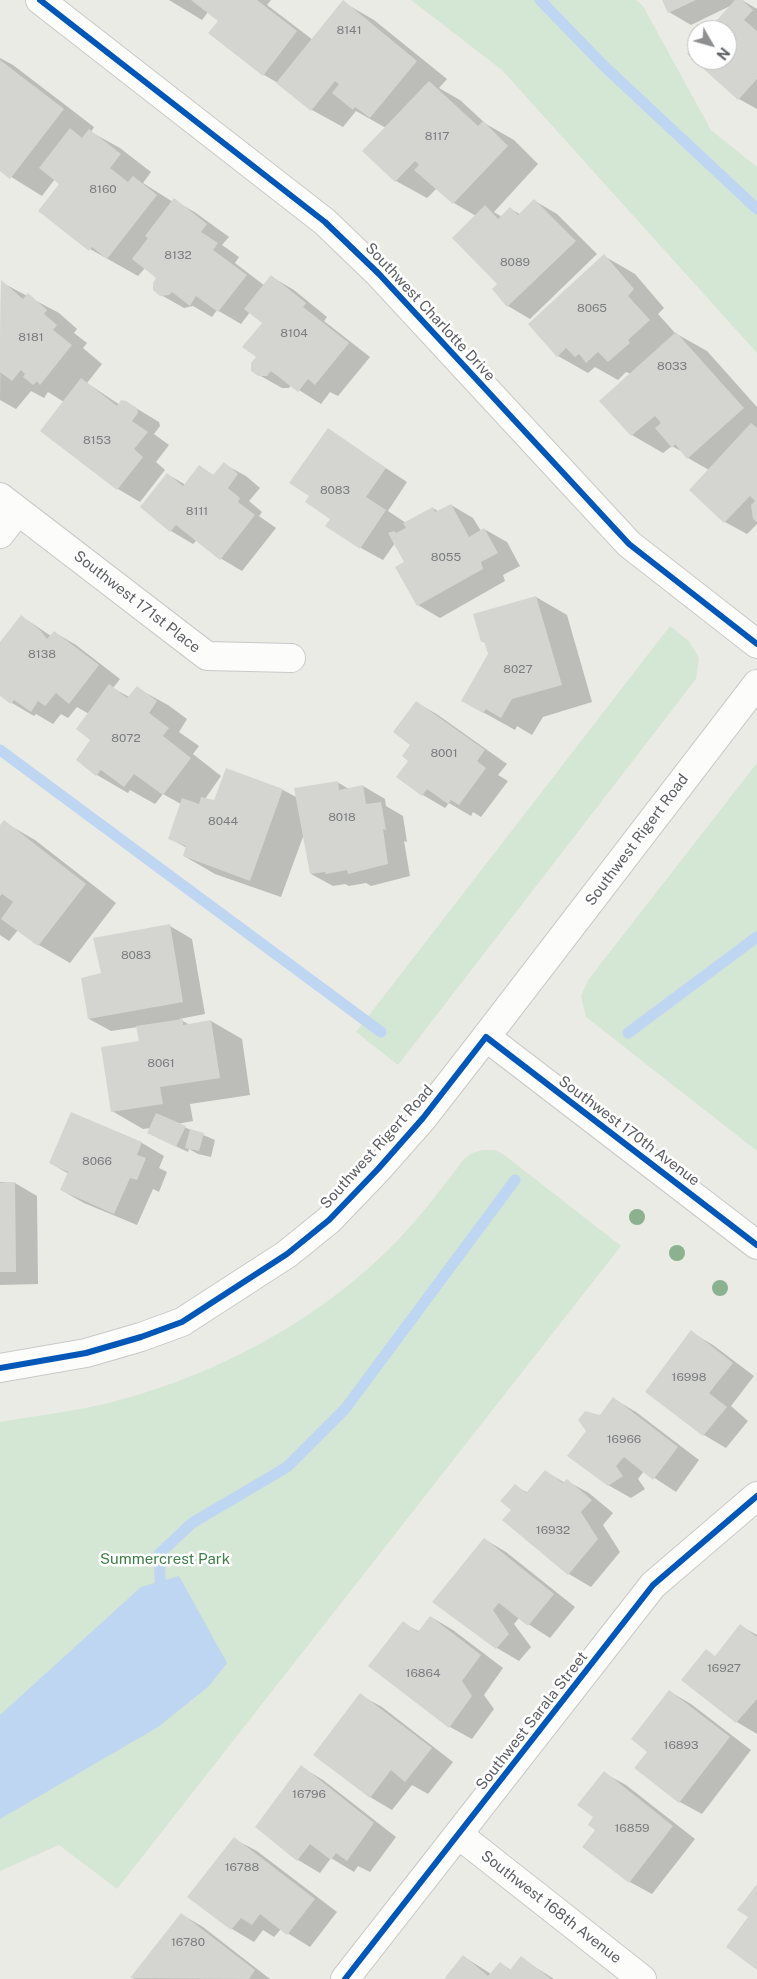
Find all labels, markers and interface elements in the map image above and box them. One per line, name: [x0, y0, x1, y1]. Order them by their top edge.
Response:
north arrow: [687, 20, 737, 70]
house number: 8141: [336, 23, 362, 37]
text: N: [713, 44, 733, 63]
house number: 8117: [425, 129, 449, 143]
house number: 8160: [89, 182, 117, 196]
street label: Southwest Charlotte Drive: [361, 239, 499, 385]
house number: 8132: [164, 248, 192, 262]
house number: 8089: [500, 255, 530, 269]
house number: 8065: [577, 301, 607, 315]
house number: 8104: [280, 326, 308, 340]
house number: 8181: [18, 330, 44, 344]
house number: 8033: [657, 359, 687, 373]
house number: 8153: [83, 433, 111, 447]
house number: 8083: [320, 483, 350, 497]
house number: 8111: [186, 504, 208, 518]
street label: Southwest 171st Place: [70, 547, 204, 657]
house number: 8055: [431, 550, 461, 564]
house number: 8138: [28, 647, 56, 661]
house number: 8027: [503, 662, 533, 676]
house number: 8072: [111, 731, 141, 745]
house number: 8001: [430, 746, 458, 760]
street label: Southwest Rigert Road: [582, 771, 692, 909]
house number: 8018: [328, 810, 356, 824]
house number: 8044: [208, 814, 238, 828]
house number: 8083: [121, 948, 151, 962]
house number: 8061: [147, 1056, 175, 1070]
street label: Southwest 170th Avenue: [555, 1072, 703, 1190]
street label: Southwest Rigert Road: [317, 1081, 437, 1213]
house number: 8066: [82, 1154, 112, 1168]
house number: 16998: [672, 1370, 706, 1384]
house number: 16966: [607, 1432, 641, 1446]
house number: 16932: [536, 1523, 570, 1537]
park label: Summercrest Park: [100, 1550, 230, 1568]
street label: Southwest Sarala Street: [472, 1648, 592, 1794]
house number: 16927: [707, 1661, 741, 1675]
house number: 16864: [406, 1666, 440, 1680]
house number: 16893: [664, 1738, 698, 1752]
house number: 16796: [292, 1787, 326, 1801]
house number: 16859: [614, 1821, 650, 1835]
street label: Southwest 168th Avenue: [477, 1847, 625, 1967]
house number: 16788: [225, 1860, 259, 1874]
house number: 16780: [171, 1935, 205, 1949]

